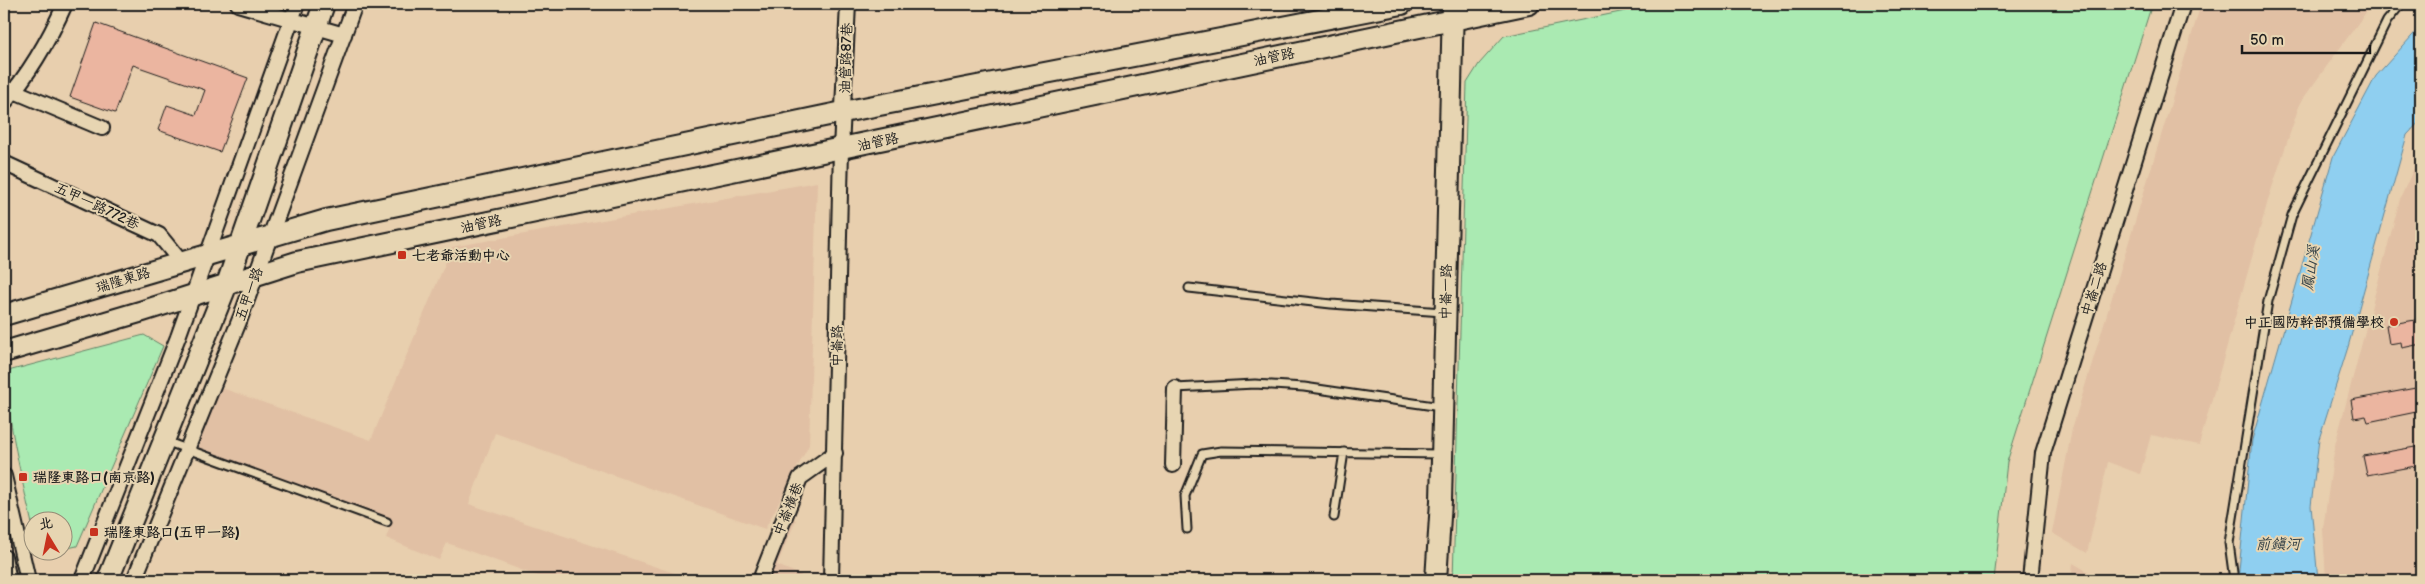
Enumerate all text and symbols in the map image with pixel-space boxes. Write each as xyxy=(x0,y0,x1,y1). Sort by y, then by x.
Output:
street label: 油管路87巷 xyxy=(836,21,856,94)
scale bar xyxy=(2242,22,2370,54)
text: 50 m xyxy=(2250,31,2284,50)
street label: 油管路 xyxy=(1252,44,1296,70)
street label: 油管路 xyxy=(856,129,900,155)
street label: 五甲一路772巷 xyxy=(52,179,143,234)
street label: 油管路 xyxy=(459,211,503,237)
water label: 鳳山溪 xyxy=(2298,243,2324,293)
place label: 七老爺活動中心 xyxy=(412,247,510,264)
marker: 七老爺活動中心 xyxy=(396,249,408,261)
street label: 中崙二路 xyxy=(2078,260,2110,318)
street label: 瑞隆東路 xyxy=(93,264,152,297)
street label: 中崙一路 xyxy=(1437,264,1455,320)
street label: 五甲一路 xyxy=(231,265,267,323)
place label: 中正國防幹部預備學校 xyxy=(2244,314,2384,331)
marker: 中正國防幹部預備學校 xyxy=(2388,316,2400,328)
street label: 中崙路 xyxy=(828,325,846,367)
place label: 瑞隆東路口(南京路) xyxy=(33,469,155,486)
marker: 瑞隆東路口(南京路) xyxy=(17,471,29,483)
street label: 中崙橫巷 xyxy=(770,479,807,538)
north arrow xyxy=(22,512,72,562)
text: 北 xyxy=(37,514,54,533)
place label: 瑞隆東路口(五甲一路) xyxy=(104,524,240,541)
marker: 瑞隆東路口(五甲一路) xyxy=(88,526,100,538)
water label: 前鎮河 xyxy=(2255,535,2303,554)

